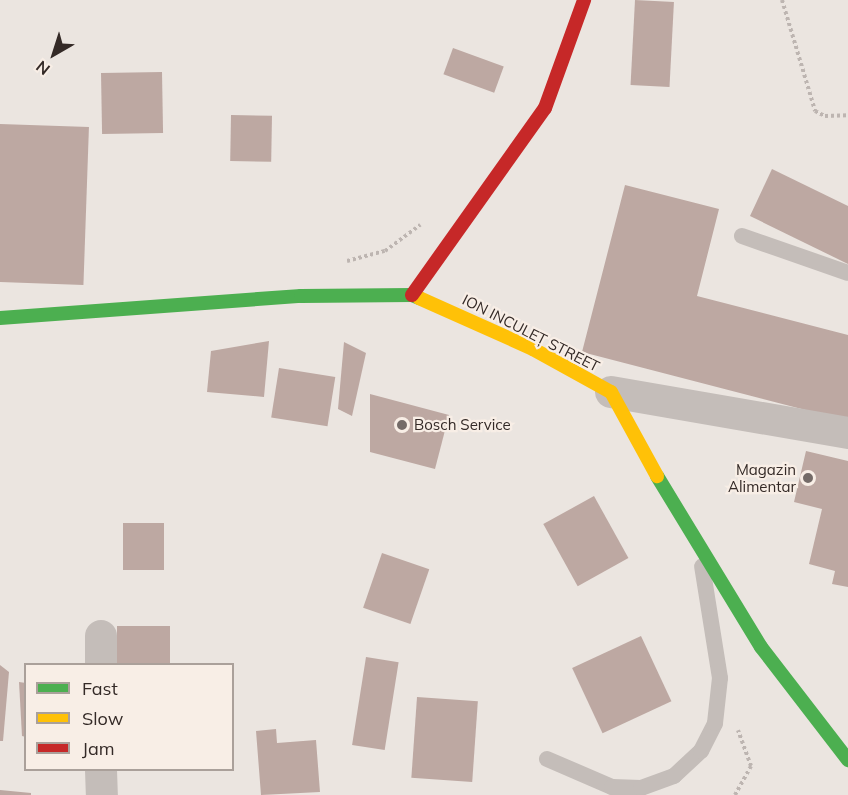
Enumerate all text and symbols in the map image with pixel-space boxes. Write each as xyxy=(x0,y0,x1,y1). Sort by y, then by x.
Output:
north arrow xyxy=(24,24,84,84)
text: N xyxy=(32,56,54,80)
street label: ION INCULEȚ STREET xyxy=(459,291,603,375)
place label: Bosch Service xyxy=(414,416,511,434)
marker: Bosch Service xyxy=(395,418,409,432)
place label: Magazin Alimentar xyxy=(728,460,796,495)
marker: Magazin Alimentar xyxy=(801,471,815,485)
legend xyxy=(24,663,234,771)
text: Fast xyxy=(82,677,118,700)
text: Slow xyxy=(82,707,123,730)
text: Jam xyxy=(82,737,115,760)

